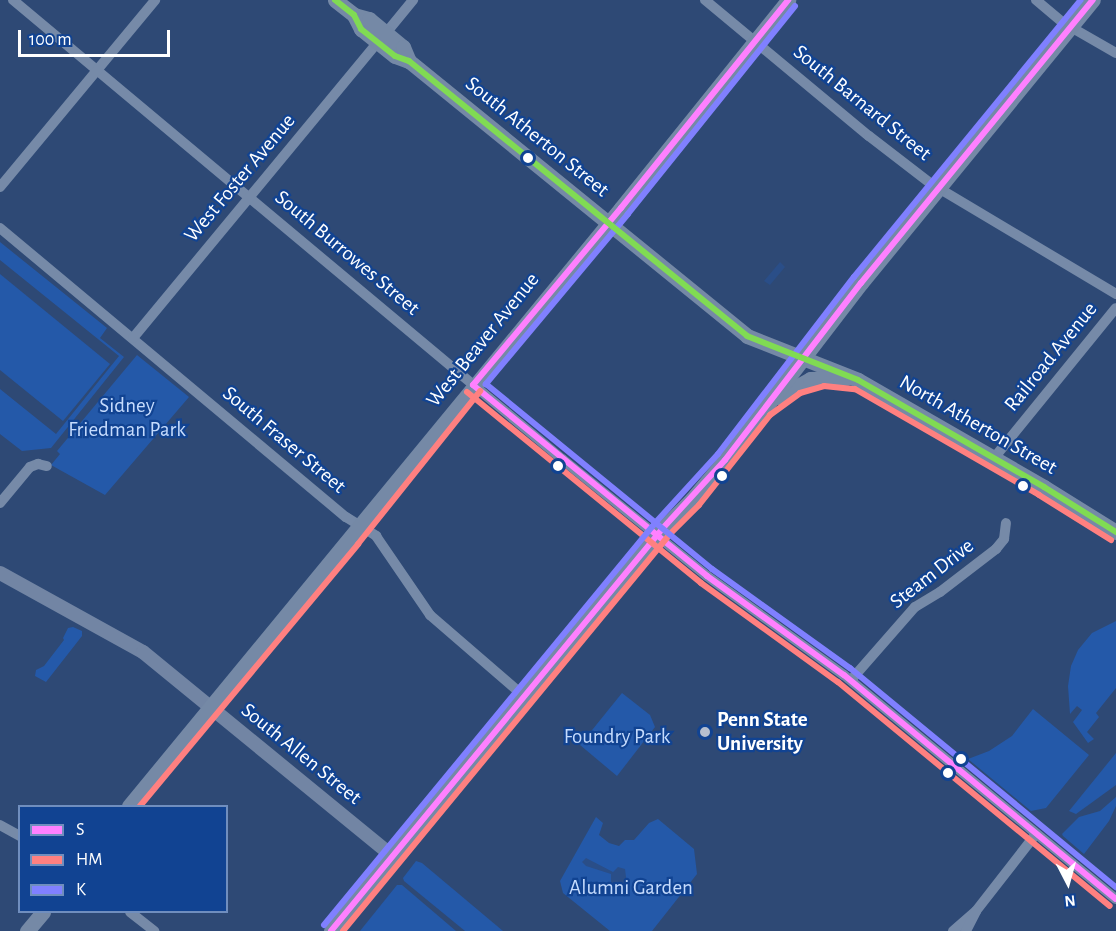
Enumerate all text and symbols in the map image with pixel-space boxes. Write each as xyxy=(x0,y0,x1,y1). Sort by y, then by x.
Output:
scale bar xyxy=(21,18,172,56)
text: 100 m xyxy=(29,31,72,49)
street label: South Barnard Street xyxy=(788,40,936,166)
street label: South Atherton Street xyxy=(460,71,614,203)
street label: West Foster Avenue xyxy=(179,109,301,247)
unlabelled marker xyxy=(522,152,534,164)
street label: South Burrowes Street xyxy=(270,185,424,321)
street label: West Beaver Avenue xyxy=(421,268,545,412)
street label: Railroad Avenue xyxy=(999,297,1103,417)
street label: North Atherton Street xyxy=(895,370,1061,480)
street label: South Fraser Street xyxy=(217,381,351,499)
park label: Sidney Friedman Park xyxy=(68,393,186,443)
unlabelled marker xyxy=(552,460,564,472)
unlabelled marker xyxy=(716,470,728,482)
unlabelled marker xyxy=(1017,480,1029,492)
street label: Steam Drive xyxy=(885,533,979,615)
street label: South Allen Street xyxy=(236,698,366,810)
place label: Penn State University xyxy=(717,707,808,757)
park label: Foundry Park xyxy=(564,724,670,750)
marker: Penn State University xyxy=(698,725,712,739)
unlabelled marker xyxy=(955,753,967,765)
unlabelled marker xyxy=(942,767,954,779)
legend xyxy=(18,805,228,913)
text: S xyxy=(76,821,85,839)
text: HM xyxy=(76,851,103,869)
north arrow xyxy=(1038,853,1098,913)
park label: Alumni Garden xyxy=(569,875,693,901)
text: K xyxy=(76,881,86,899)
text: N xyxy=(1064,892,1076,909)

